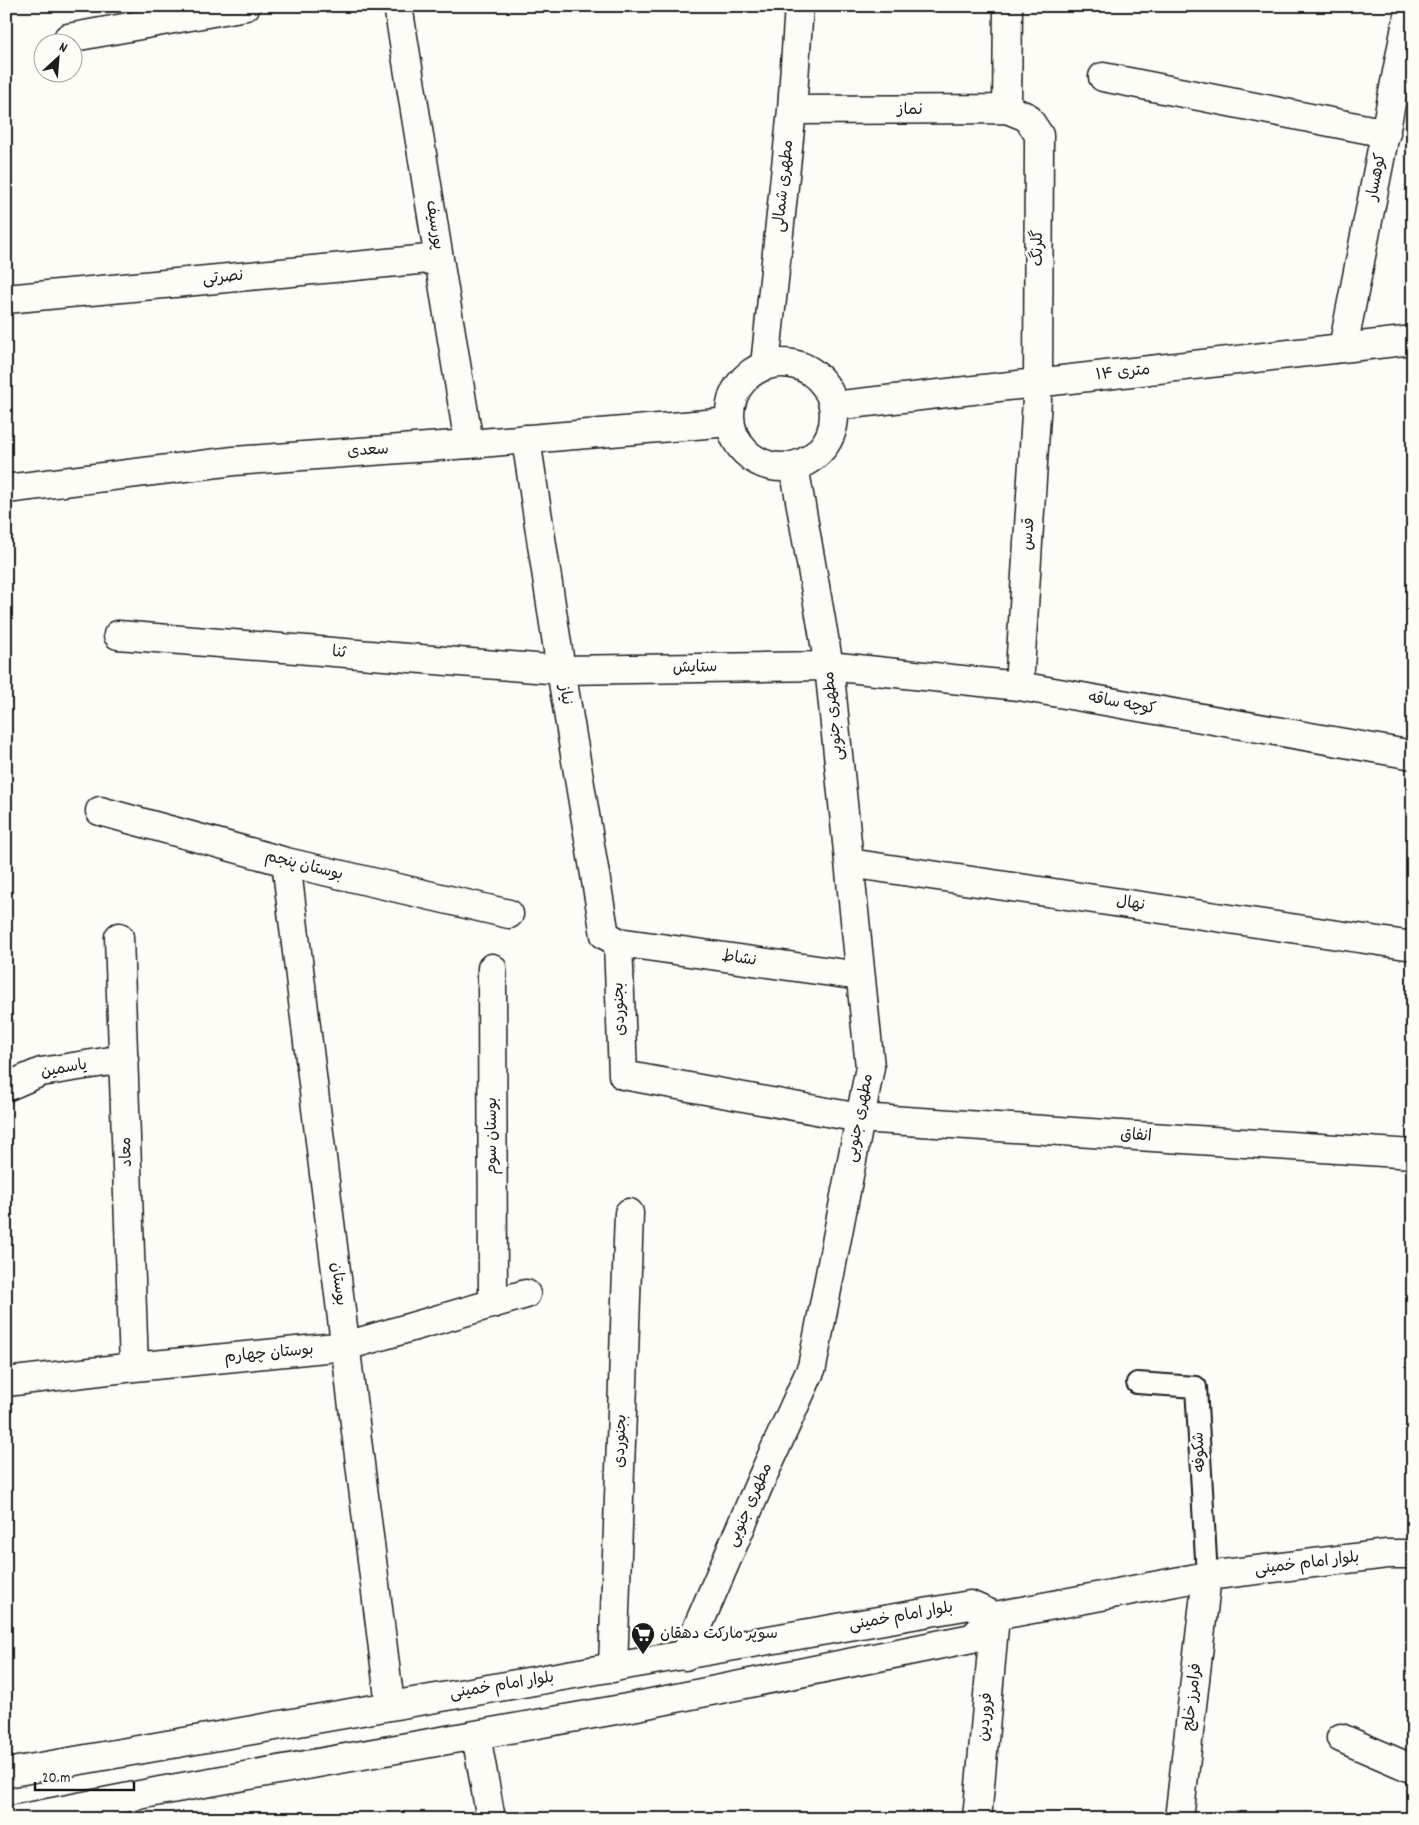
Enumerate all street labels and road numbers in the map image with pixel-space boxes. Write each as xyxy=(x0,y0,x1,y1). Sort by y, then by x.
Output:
street label: نماز xyxy=(895,99,923,122)
street label: مطهری شمالی xyxy=(768,139,800,233)
street label: کوهسار xyxy=(1361,151,1393,205)
street label: پورسیف xyxy=(419,199,449,251)
street label: گلرنگ xyxy=(1027,230,1050,266)
street label: نصرتی xyxy=(202,265,244,291)
street label: متری ۱۴ xyxy=(1095,359,1151,387)
street label: سعدی xyxy=(346,438,390,464)
street label: قدس xyxy=(1016,517,1042,551)
street label: ثنا xyxy=(331,641,348,665)
street label: ستایش xyxy=(673,656,717,680)
street label: مطهری جنوبی xyxy=(818,670,850,762)
street label: نیاز xyxy=(552,681,578,707)
street label: کوچه ساقه xyxy=(1086,687,1158,721)
street label: بوستان پنجم xyxy=(263,845,345,887)
street label: نهال xyxy=(1115,891,1147,917)
street label: نشاط xyxy=(720,945,758,973)
street label: بجنوردی xyxy=(608,982,632,1036)
street label: یاسمین xyxy=(39,1054,89,1084)
street label: مطهری جنوبی xyxy=(840,1072,880,1164)
street label: بوستان سوم xyxy=(481,1097,504,1175)
street label: انفاق xyxy=(1120,1123,1152,1149)
street label: معاد xyxy=(115,1136,139,1168)
street label: بوستان xyxy=(324,1261,352,1307)
street label: بوستان چهارم xyxy=(223,1339,315,1369)
street label: بجنوردی xyxy=(609,1414,633,1468)
street label: شکوفه xyxy=(1187,1431,1213,1473)
street label: مطهری جنوبی xyxy=(721,1459,779,1551)
street label: بلوار امام خمینی xyxy=(1253,1546,1361,1582)
street label: بلوار امام خمینی xyxy=(847,1597,955,1637)
street label: فرامرز خلج xyxy=(1177,1662,1209,1732)
street label: بلوار امام خمینی xyxy=(448,1666,556,1706)
street label: فروردین xyxy=(972,1692,1000,1742)

